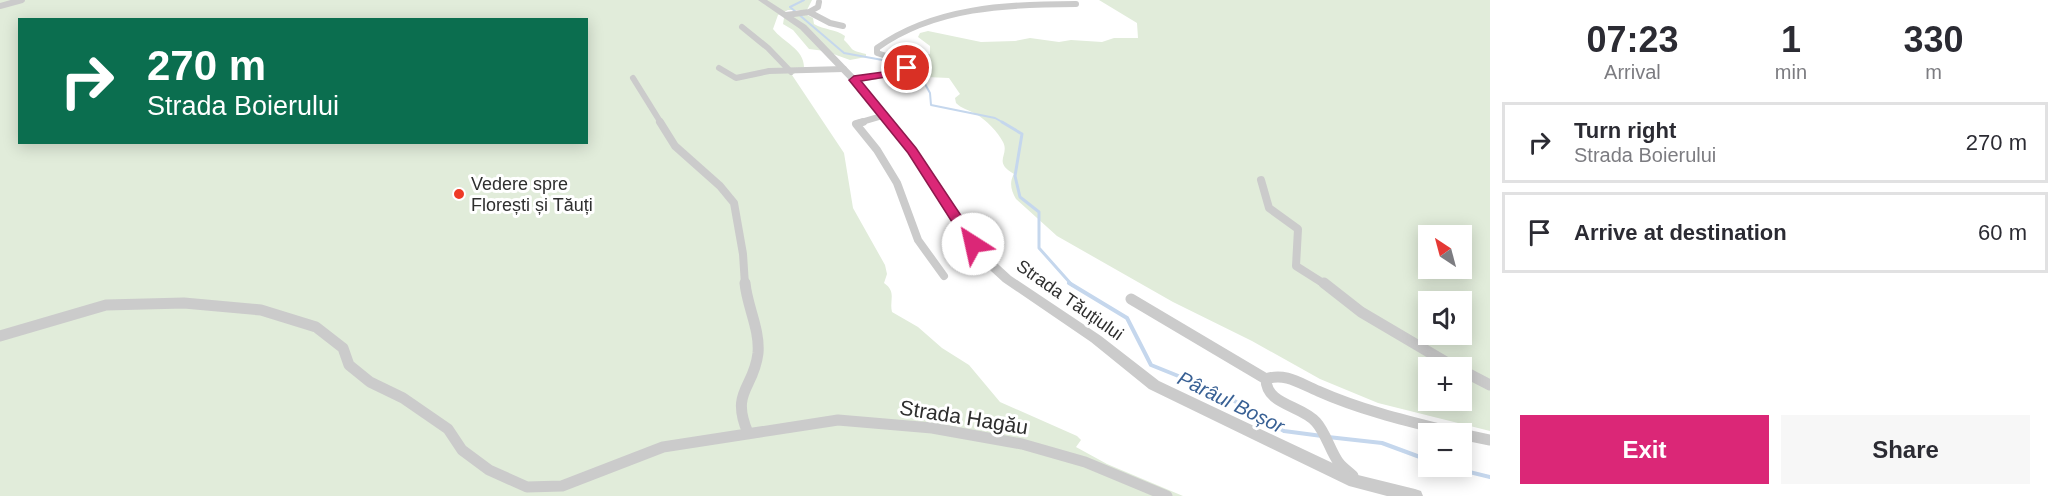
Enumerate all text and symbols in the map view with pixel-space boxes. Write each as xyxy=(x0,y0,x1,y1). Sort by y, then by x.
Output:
text: 07:23 xyxy=(1586,19,1678,60)
text: 1 xyxy=(1781,19,1801,60)
text: 330 xyxy=(1903,19,1964,60)
icon: right xyxy=(48,42,126,120)
text: 270 m xyxy=(147,42,266,89)
pin xyxy=(881,42,932,93)
icon: arrive xyxy=(890,51,923,84)
text: Arrival xyxy=(1604,61,1661,83)
text: min xyxy=(1775,61,1807,83)
text: m xyxy=(1925,61,1942,83)
text: Strada Boierului xyxy=(147,91,339,121)
text: Turn right xyxy=(1574,118,1676,143)
icon: right xyxy=(1523,126,1556,159)
text: 270 m xyxy=(1966,130,2027,155)
text: Strada Boierului xyxy=(1574,144,1716,166)
place label: Vedere spre Florești și Tăuți xyxy=(471,174,593,215)
marker: Vedere spre Florești și Tăuți xyxy=(452,187,466,201)
position arrow xyxy=(941,212,1005,276)
icon: arrive xyxy=(1523,216,1556,249)
text: Arrive at destination xyxy=(1574,220,1787,245)
text: 60 m xyxy=(1978,220,2027,245)
north arrow xyxy=(1418,225,1472,279)
map controls xyxy=(1418,225,1472,477)
street label: Strada Tăuțiului xyxy=(1013,256,1127,344)
button: sound xyxy=(1418,291,1472,345)
button: + xyxy=(1418,357,1472,411)
water label: Pârâul Boșor xyxy=(1174,367,1289,438)
street label: Strada Hagău xyxy=(898,396,1030,438)
button: Exit xyxy=(1520,415,1769,484)
button: Share xyxy=(1781,415,2030,484)
button: − xyxy=(1418,423,1472,477)

